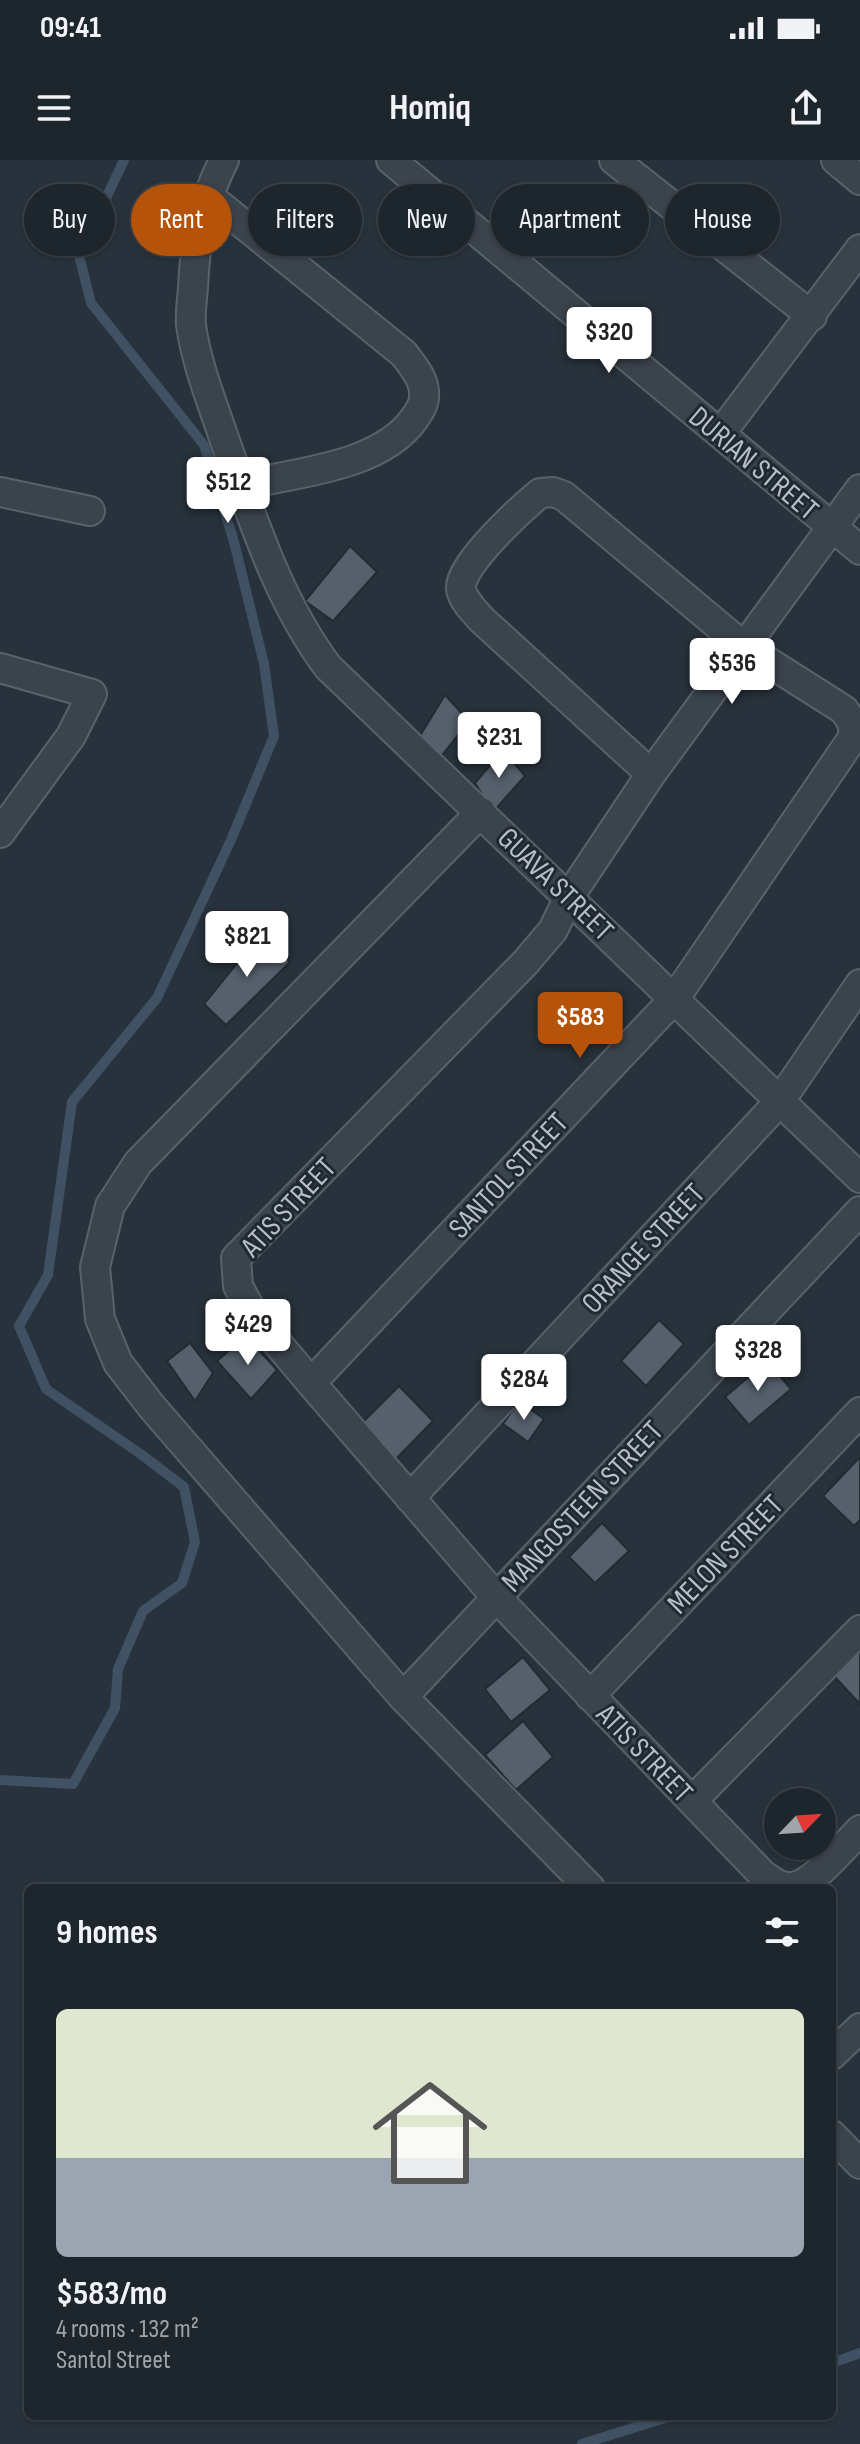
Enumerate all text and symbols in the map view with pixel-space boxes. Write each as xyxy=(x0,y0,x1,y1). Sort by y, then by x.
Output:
text: 09:41 xyxy=(40,10,101,46)
icon: menu xyxy=(32,86,76,130)
icon: share xyxy=(784,86,828,130)
text: Homiq xyxy=(389,87,471,130)
chip: Buy xyxy=(24,184,115,256)
chip: Rent xyxy=(131,184,232,256)
chip: Filters xyxy=(248,184,362,256)
chip: New xyxy=(378,184,475,256)
chip: Apartment xyxy=(491,184,649,256)
chip: House xyxy=(665,184,780,256)
pin: $320 xyxy=(562,307,656,375)
text: $320 xyxy=(585,317,633,348)
street label: DURIAN STREET xyxy=(681,399,825,528)
pin: $512 xyxy=(181,457,275,525)
text: $512 xyxy=(205,467,251,498)
pin: $536 xyxy=(685,638,779,706)
text: $536 xyxy=(708,648,756,679)
pin: $231 xyxy=(452,712,546,780)
text: $231 xyxy=(476,722,522,753)
street label: GUAVA STREET xyxy=(490,821,621,949)
pin: $821 xyxy=(200,911,294,979)
text: $821 xyxy=(223,921,271,952)
pin: $583 xyxy=(533,992,627,1060)
text: $583 xyxy=(556,1002,604,1033)
street label: SANTOL STREET xyxy=(441,1105,576,1246)
street label: ATIS STREET xyxy=(233,1150,344,1266)
street label: ORANGE STREET xyxy=(575,1176,713,1321)
pin: $429 xyxy=(201,1299,295,1367)
text: $429 xyxy=(223,1309,273,1340)
pin: $328 xyxy=(711,1325,805,1393)
text: $328 xyxy=(734,1335,782,1366)
pin: $284 xyxy=(477,1354,571,1422)
text: $284 xyxy=(499,1364,549,1395)
street label: MANGOSTEEN STREET xyxy=(494,1414,671,1600)
street label: MELON STREET xyxy=(660,1488,791,1622)
street label: ATIS STREET xyxy=(588,1696,700,1810)
north arrow xyxy=(764,1788,836,1860)
map controls xyxy=(764,1788,836,1860)
icon: filters xyxy=(760,1910,804,1954)
text: 9 homes xyxy=(56,1912,157,1953)
icon: home xyxy=(358,2061,502,2205)
text: $583/mo xyxy=(56,2273,167,2314)
text: 4 rooms · 132 m² xyxy=(56,2314,199,2345)
text: Santol Street xyxy=(56,2345,171,2376)

